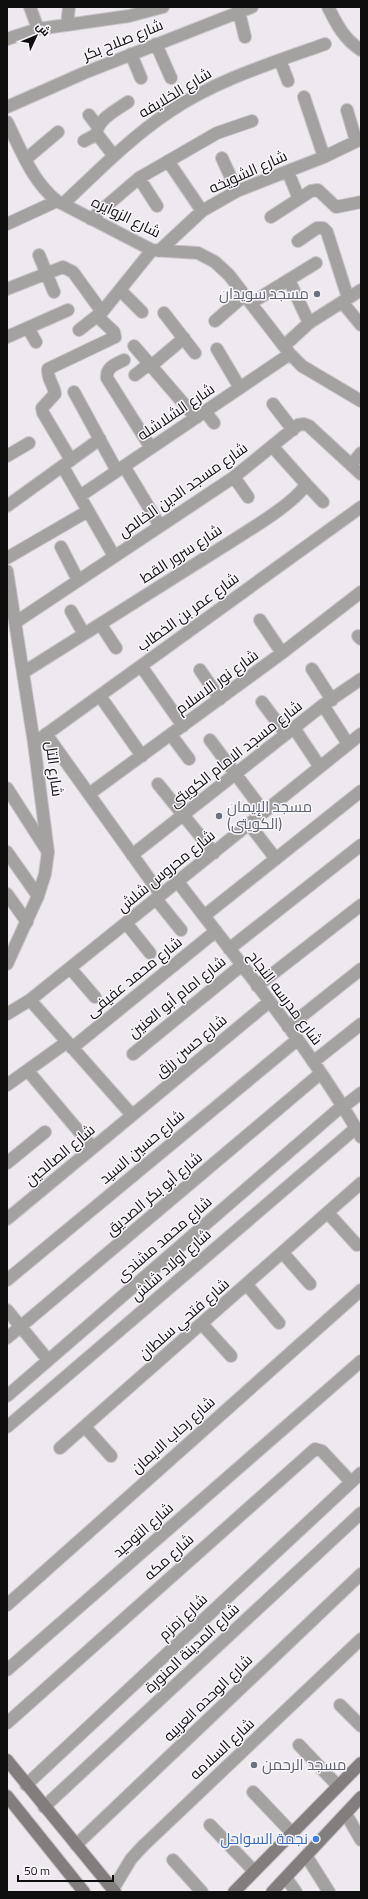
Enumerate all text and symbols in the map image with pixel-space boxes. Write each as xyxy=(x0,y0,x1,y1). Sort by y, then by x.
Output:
street label: شارع صلاح بكر xyxy=(78,13,167,67)
north arrow xyxy=(16,16,56,56)
text: ش xyxy=(33,18,54,40)
street label: شارع الخلايفه xyxy=(134,62,216,124)
street label: شارع الشويخه xyxy=(205,144,291,199)
street label: شارع الزوايره xyxy=(88,190,165,243)
place label: مسجد سويدان xyxy=(219,282,309,305)
marker: مسجد سويدان xyxy=(312,289,322,299)
street label: شارع الشلاشله xyxy=(132,377,219,446)
street label: شارع مسجد الدين الخالص xyxy=(113,436,252,543)
street label: شارع سرور القط xyxy=(135,518,226,589)
street label: شارع عمر بن الخطاب xyxy=(132,567,244,657)
street label: شارع نور الاسلام xyxy=(170,644,263,720)
street label: شارع مسجد الامام الكويتى xyxy=(164,694,307,813)
street label: شارع التل xyxy=(40,740,69,798)
place label: مسجد الإيمان (الكويتى) xyxy=(227,795,312,835)
marker: مسجد الإيمان (الكويتى) xyxy=(214,811,224,821)
street label: شارع محروس شلش xyxy=(111,824,220,918)
street label: شارع محمد عفيفى xyxy=(81,930,187,1023)
street label: شارع مدرسه النجاح xyxy=(242,946,329,1050)
street label: شارع امام أبو العنين xyxy=(123,950,231,1043)
street label: شارع حسن رزق xyxy=(150,1009,232,1083)
street label: شارع حسين السيد xyxy=(94,1104,189,1189)
street label: شارع الصالحين xyxy=(19,1118,100,1191)
street label: شارع أبو بكر الصديق xyxy=(100,1146,207,1241)
street label: شارع محمد مشندى xyxy=(111,1190,217,1287)
street label: شارع اولاد شلش xyxy=(125,1223,216,1306)
street label: شارع فتحي سلطان xyxy=(133,1273,235,1365)
street label: شارع رحاب الايمان xyxy=(125,1390,220,1479)
street label: شارع التوحيد xyxy=(107,1497,178,1563)
street label: شارع مكه xyxy=(138,1528,199,1585)
street label: شارع زمزم xyxy=(153,1588,212,1645)
street label: شارع المدينة المنورة xyxy=(139,1597,245,1698)
street label: شارع الوحده العربيه xyxy=(158,1649,258,1747)
street label: شارع السلامه xyxy=(184,1712,259,1785)
place label: مسجد الرحمن xyxy=(262,1753,347,1776)
marker: مسجد الرحمن xyxy=(249,1760,259,1770)
place label: نجمة السواحل xyxy=(220,1827,308,1850)
marker: نجمة السواحل xyxy=(311,1834,321,1844)
scale bar xyxy=(18,1857,113,1883)
text: 50 m xyxy=(24,1861,50,1880)

